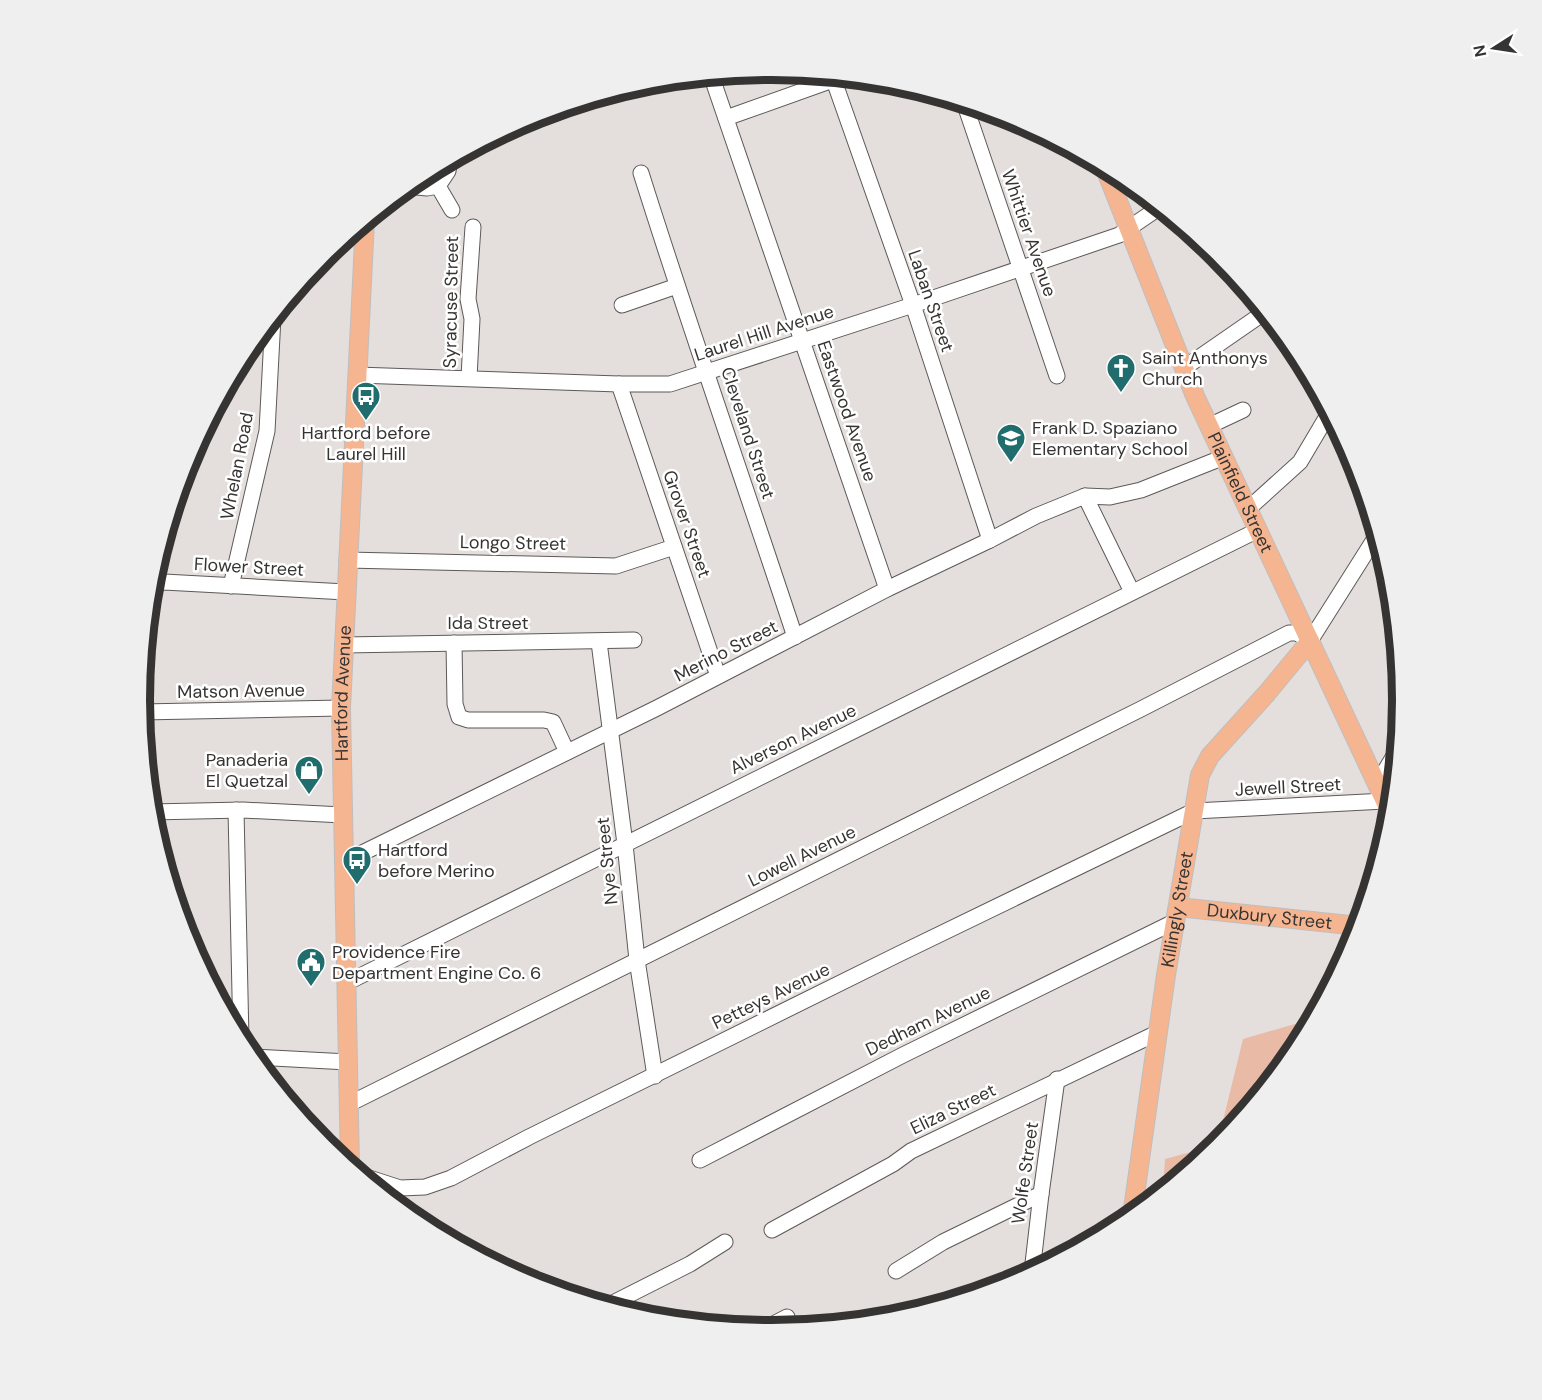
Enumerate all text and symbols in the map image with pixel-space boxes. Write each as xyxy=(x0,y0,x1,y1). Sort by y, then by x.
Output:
north arrow xyxy=(1464,18,1524,78)
text: N xyxy=(1468,43,1491,59)
street label: Whittier Avenue xyxy=(996,166,1062,300)
street label: Syracuse Street xyxy=(438,236,464,368)
street label: Laban Street xyxy=(902,247,960,355)
street label: Laurel Hill Avenue xyxy=(691,299,837,367)
street label: Eastwood Avenue xyxy=(812,337,882,485)
place label: Saint Anthonys Church xyxy=(1142,346,1268,391)
church icon: Saint Anthonys Church xyxy=(1105,352,1137,394)
street label: Cleveland Street xyxy=(715,364,781,502)
bus stop icon: Hartford before Laurel Hill xyxy=(350,380,382,422)
street label: Whelan Road xyxy=(215,410,259,522)
place label: Frank D. Spaziano Elementary School xyxy=(1032,416,1188,461)
place label: Hartford before Laurel Hill xyxy=(301,421,431,466)
school or university icon: Frank D. Spaziano Elementary School xyxy=(995,422,1027,464)
street label: Plainfield Street xyxy=(1202,428,1279,557)
street label: Grover Street xyxy=(657,467,717,581)
street label: Longo Street xyxy=(460,530,566,556)
street label: Flower Street xyxy=(193,552,305,582)
street label: Ida Street xyxy=(447,611,529,635)
street label: Merino Street xyxy=(670,615,782,687)
street label: Hartford Avenue xyxy=(329,625,357,761)
street label: Matson Avenue xyxy=(177,678,305,704)
street label: Alverson Avenue xyxy=(726,698,860,780)
place label: Panaderia El Quetzal xyxy=(206,748,288,793)
shop icon: Panaderia El Quetzal xyxy=(293,754,325,796)
street label: Jewell Street xyxy=(1234,772,1342,802)
street label: Nye Street xyxy=(590,816,624,906)
street label: Lowell Avenue xyxy=(744,820,860,892)
place label: Hartford before Merino xyxy=(378,838,495,883)
bus stop icon: Hartford before Merino xyxy=(341,844,373,886)
street label: Killingly Street xyxy=(1155,849,1199,969)
street label: Duxbury Street xyxy=(1206,898,1333,935)
place label: Providence Fire Department Engine Co. 6 xyxy=(332,940,541,985)
public building icon: Providence Fire Department Engine Co. 6 xyxy=(295,946,327,988)
street label: Petteys Avenue xyxy=(708,957,834,1035)
street label: Dedham Avenue xyxy=(862,980,994,1062)
street label: Eliza Street xyxy=(906,1078,1000,1140)
street label: Wolfe Street xyxy=(1006,1120,1044,1226)

